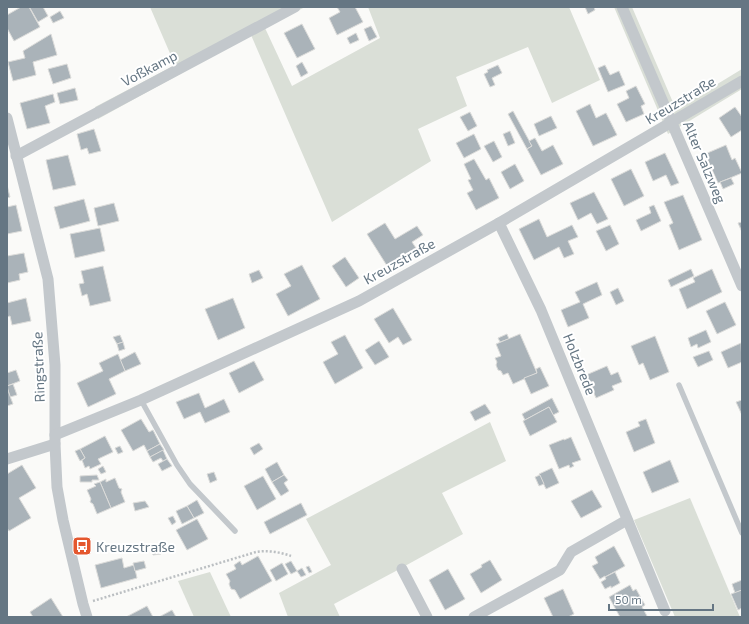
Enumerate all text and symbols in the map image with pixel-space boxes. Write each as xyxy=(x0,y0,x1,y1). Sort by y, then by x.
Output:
street label: Voßkamp xyxy=(118,46,180,90)
street label: Kreuzstraße xyxy=(642,72,718,128)
street label: Alter Salzweg xyxy=(680,118,730,206)
street label: Kreuzstraße xyxy=(360,234,438,288)
street label: Ringstraße xyxy=(28,331,48,403)
street label: Holzbrede xyxy=(560,331,600,397)
bus stop icon: Kreuzstraße xyxy=(71,535,93,557)
place label: Kreuzstraße xyxy=(96,538,175,555)
scale bar xyxy=(609,586,713,612)
text: 50 m xyxy=(615,592,642,606)

